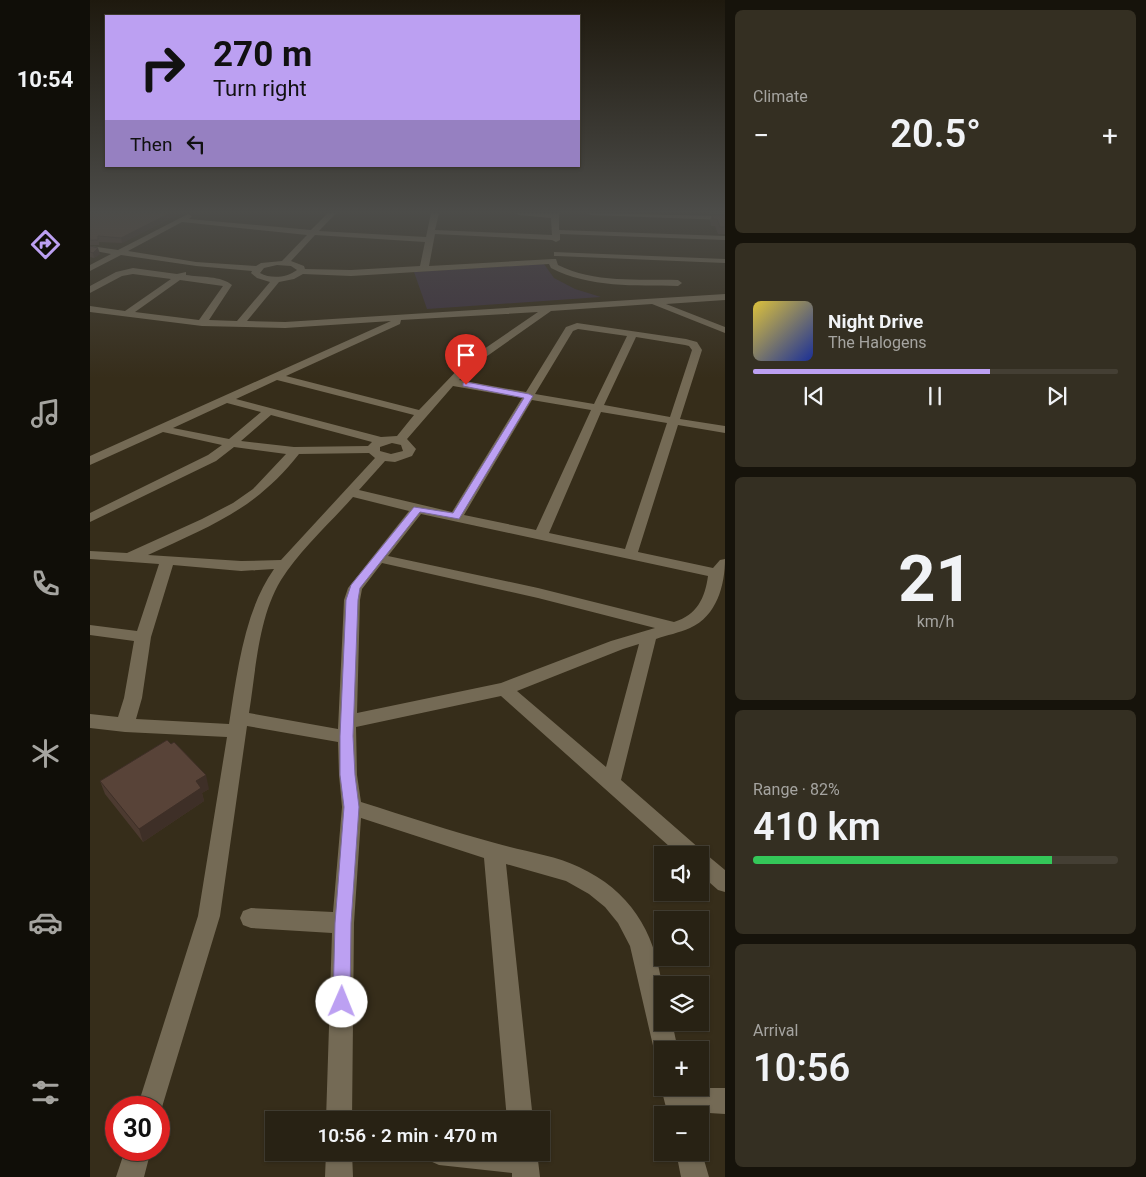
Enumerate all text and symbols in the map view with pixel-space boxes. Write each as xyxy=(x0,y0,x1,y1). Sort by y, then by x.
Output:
text: 270 m xyxy=(213,34,312,75)
icon: right xyxy=(130,35,195,100)
text: 10:54 xyxy=(17,67,73,92)
text: Turn right xyxy=(213,76,307,101)
text: Climate xyxy=(753,87,808,106)
text: 20.5° xyxy=(890,112,981,156)
text: − xyxy=(753,119,769,152)
text: + xyxy=(1102,119,1118,152)
icon: left xyxy=(182,130,210,158)
text: Then xyxy=(130,133,172,156)
icon: directions xyxy=(28,227,63,262)
text: Night Drive xyxy=(828,310,923,333)
text: The Halogens xyxy=(828,333,927,352)
pin xyxy=(445,334,487,385)
icon: arrive xyxy=(452,341,480,369)
icon: previous xyxy=(800,382,828,410)
icon: pause xyxy=(921,382,949,410)
icon: next xyxy=(1043,382,1071,410)
icon: music xyxy=(28,396,63,431)
text: 21 xyxy=(898,541,973,617)
icon: phone xyxy=(28,566,63,601)
text: km/h xyxy=(917,612,954,631)
icon: climate xyxy=(28,736,63,771)
text: Range · 82% xyxy=(753,780,840,799)
text: 410 km xyxy=(753,805,881,849)
map controls xyxy=(654,846,709,1161)
button: sound xyxy=(654,846,709,901)
icon: car xyxy=(28,905,63,940)
button: search xyxy=(654,911,709,966)
position arrow xyxy=(315,975,367,1027)
button: layers xyxy=(654,976,709,1031)
text: Arrival xyxy=(753,1021,798,1040)
button: + xyxy=(654,1041,709,1096)
text: 10:56 xyxy=(753,1046,850,1090)
icon: filters xyxy=(28,1075,63,1110)
speed limit sign: 30 xyxy=(105,1096,170,1161)
button: − xyxy=(654,1106,709,1161)
text: 10:56 · 2 min · 470 m xyxy=(317,1124,498,1147)

